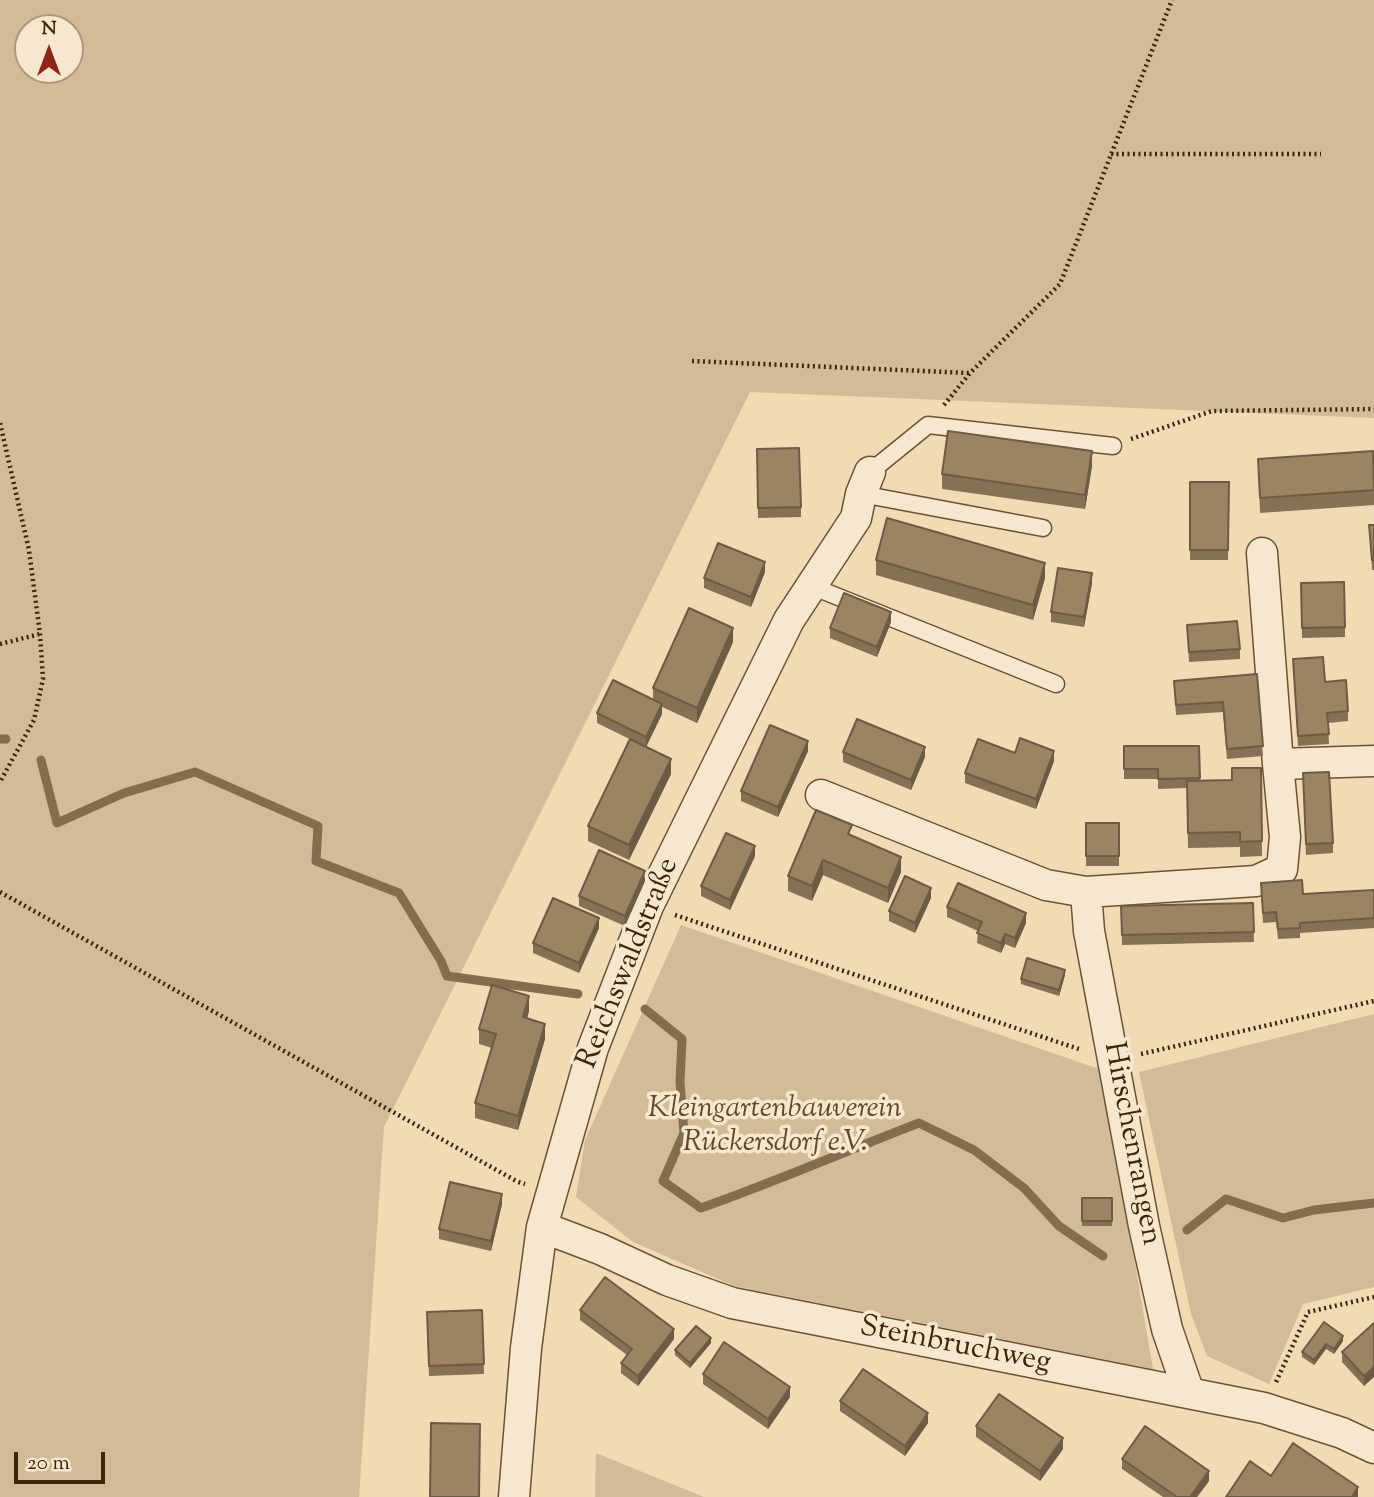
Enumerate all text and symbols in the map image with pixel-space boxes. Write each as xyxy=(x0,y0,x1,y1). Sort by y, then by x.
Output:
north arrow xyxy=(14,14,84,84)
text: N xyxy=(41,16,57,43)
street label: Reichswaldstraße xyxy=(571,853,689,1075)
street label: Hirschenrangen xyxy=(1093,1039,1167,1249)
park label: Kleingartenbauverein Rückersdorf e.V. xyxy=(648,1093,902,1164)
street label: Steinbruchweg xyxy=(856,1311,1054,1383)
scale bar xyxy=(18,1438,108,1482)
text: 20 m xyxy=(27,1449,70,1479)

